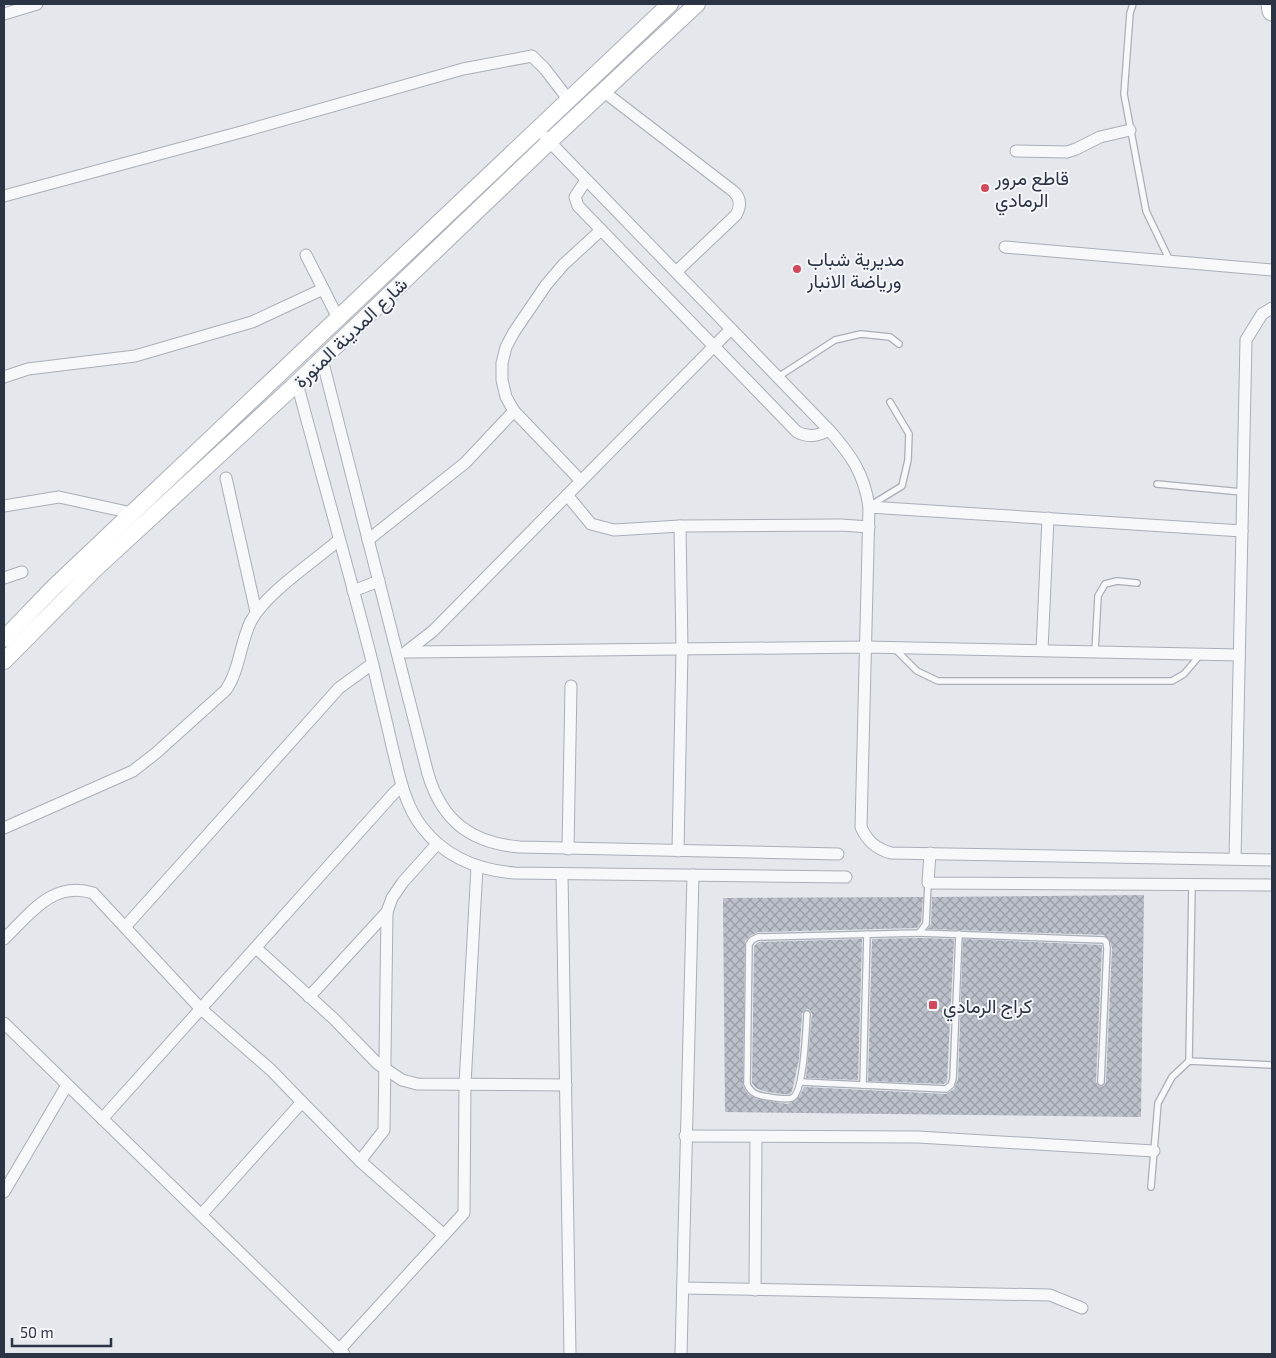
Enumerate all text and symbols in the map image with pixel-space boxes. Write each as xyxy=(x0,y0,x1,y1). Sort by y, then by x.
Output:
place label: قاطع مرور الرمادي xyxy=(994,166,1069,216)
marker: قاطع مرور الرمادي xyxy=(979,182,991,194)
place label: مديرية شباب ورياضة الانبار xyxy=(806,247,904,293)
marker: مديرية شباب ورياضة الانبار xyxy=(791,263,803,275)
street label: شارع المدينة المنورة xyxy=(288,272,413,394)
place label: كراج الرمادي xyxy=(943,994,1032,1022)
marker: كراج الرمادي xyxy=(927,999,939,1011)
scale bar xyxy=(12,1316,111,1348)
text: 50 m xyxy=(20,1323,54,1341)

